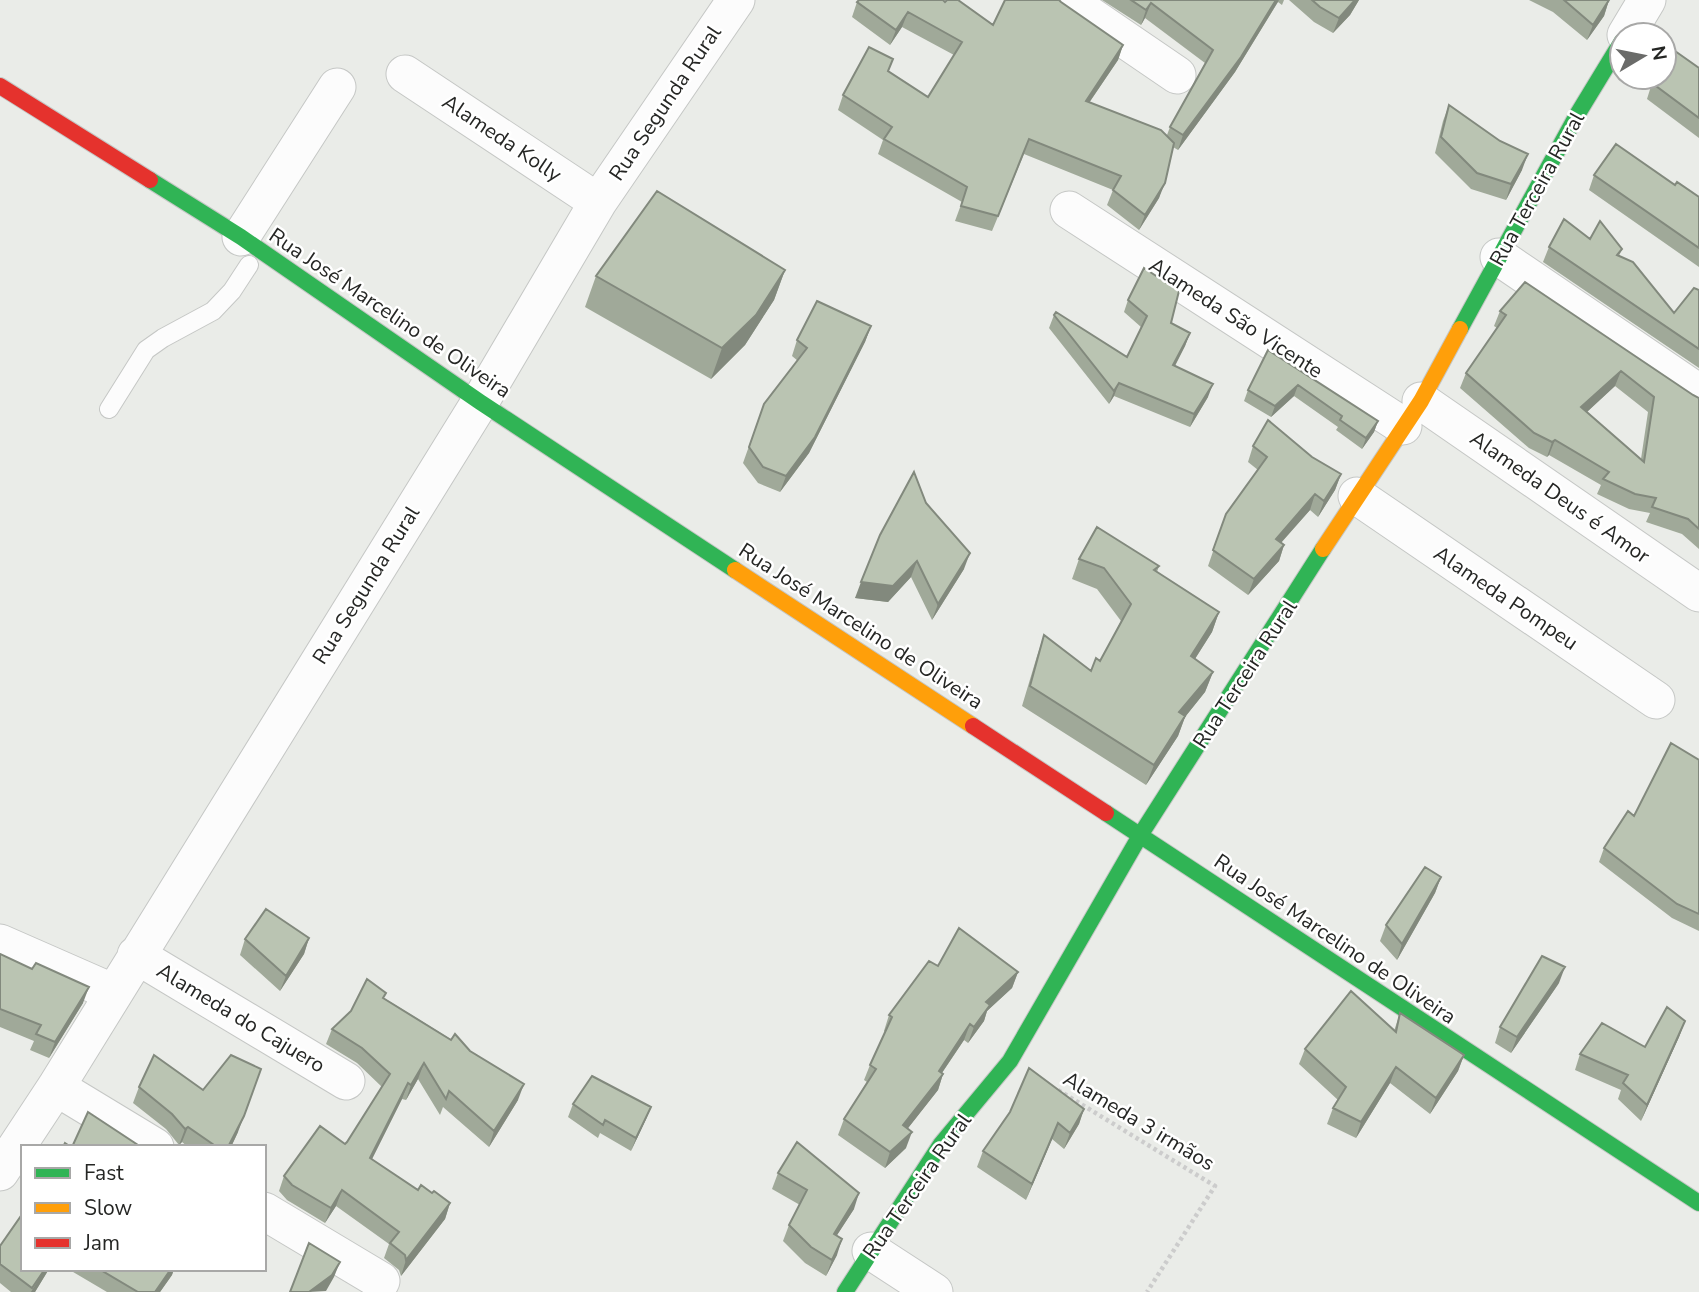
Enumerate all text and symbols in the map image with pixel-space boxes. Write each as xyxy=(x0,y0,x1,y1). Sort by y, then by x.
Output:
street label: Rua Segunda Rural xyxy=(603,19,728,186)
north arrow xyxy=(1608,21,1678,91)
text: N xyxy=(1645,44,1673,62)
street label: Alameda Kolly xyxy=(437,88,567,188)
street label: Rua Terceira Rural xyxy=(1483,106,1591,271)
street label: Rua José Marcelino de Oliveira xyxy=(264,221,516,405)
street label: Alameda São Vicente xyxy=(1144,251,1328,385)
street label: Alameda Deus é Amor xyxy=(1464,424,1656,570)
street label: Rua Segunda Rural xyxy=(306,500,426,670)
street label: Rua José Marcelino de Oliveira xyxy=(733,536,989,716)
street label: Alameda Pompeu xyxy=(1428,539,1584,657)
street label: Rua Terceira Rural xyxy=(1186,594,1304,754)
street label: Rua José Marcelino de Oliveira xyxy=(1209,847,1461,1031)
street label: Alameda do Cajuero xyxy=(152,957,330,1079)
street label: Alameda 3 irmãos xyxy=(1058,1065,1220,1177)
street label: Rua Terceira Rural xyxy=(856,1107,978,1264)
legend xyxy=(21,1145,266,1271)
text: Fast xyxy=(84,1159,124,1187)
text: Slow xyxy=(84,1194,133,1222)
text: Jam xyxy=(83,1229,120,1257)

